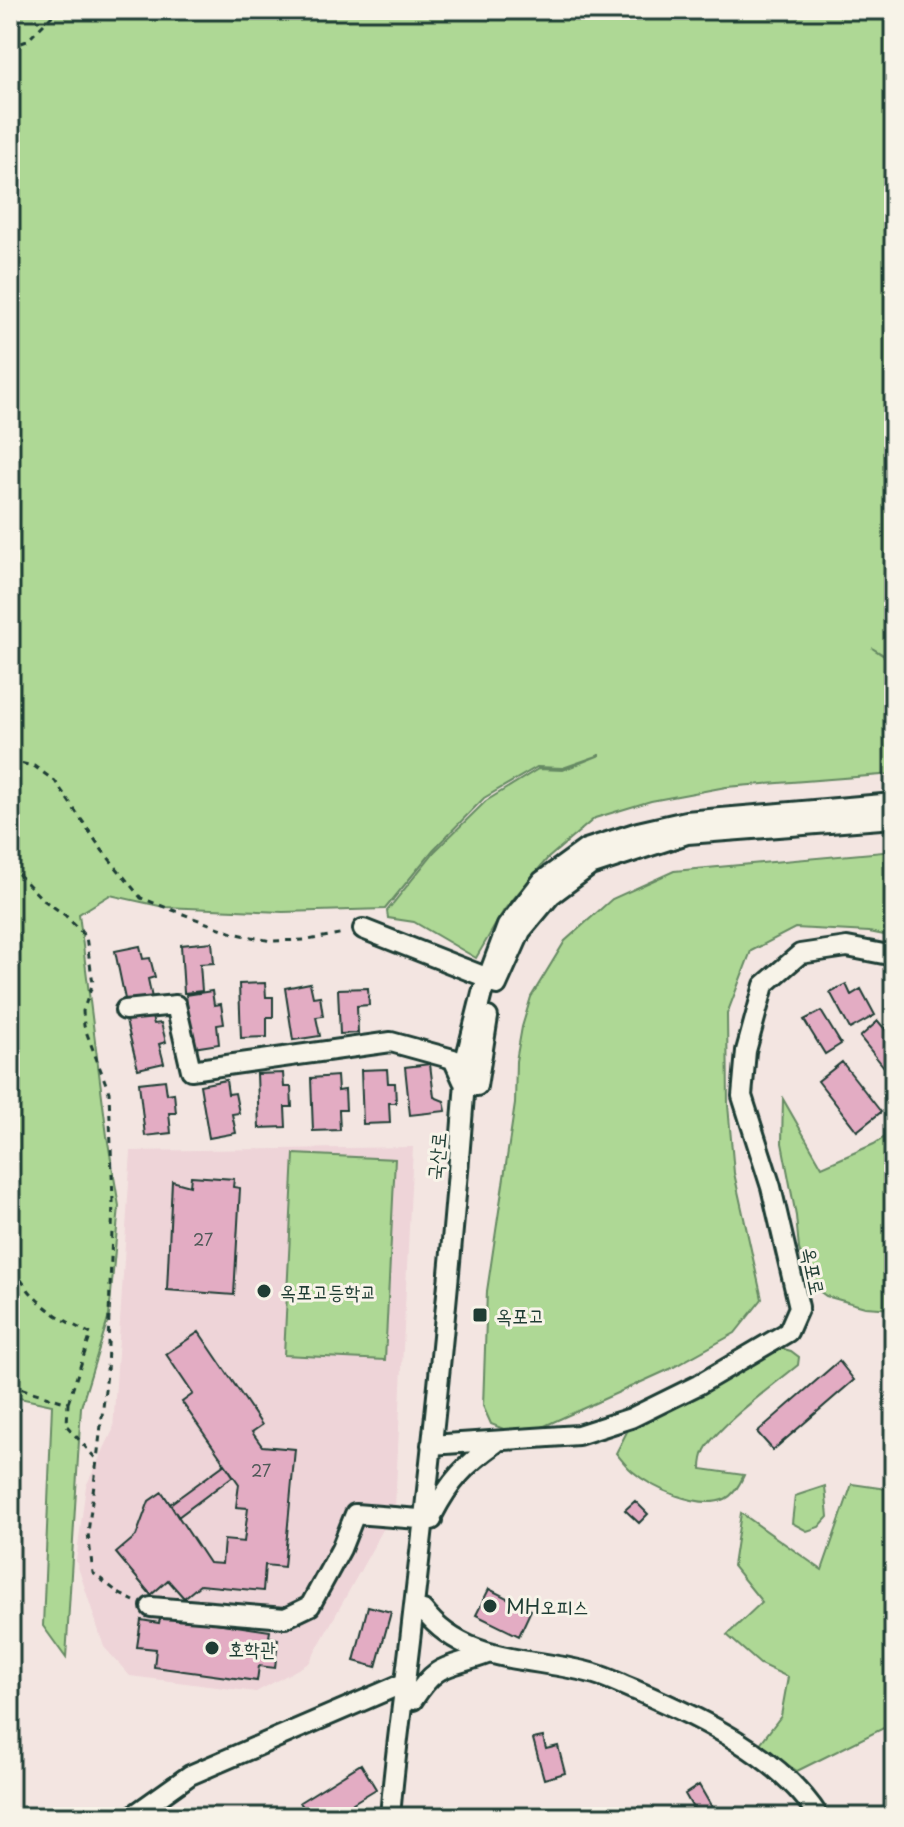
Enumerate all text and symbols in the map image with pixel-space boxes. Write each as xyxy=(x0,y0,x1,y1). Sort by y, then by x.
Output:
street label: 국산로 xyxy=(419,1131,453,1181)
house number: 27 xyxy=(193,1227,213,1251)
street label: 옥포로 xyxy=(794,1244,834,1298)
place label: 옥포고등학교 xyxy=(280,1276,377,1306)
marker: 옥포고등학교 xyxy=(255,1282,273,1300)
place label: 옥포고 xyxy=(496,1300,544,1330)
marker: 옥포고 xyxy=(471,1306,489,1324)
house number: 27 xyxy=(251,1458,271,1482)
place label: MH오피스 xyxy=(506,1591,589,1621)
marker: MH오피스 xyxy=(481,1597,499,1615)
place label: 호학관 xyxy=(228,1633,276,1663)
marker: 호학관 xyxy=(203,1639,221,1657)

